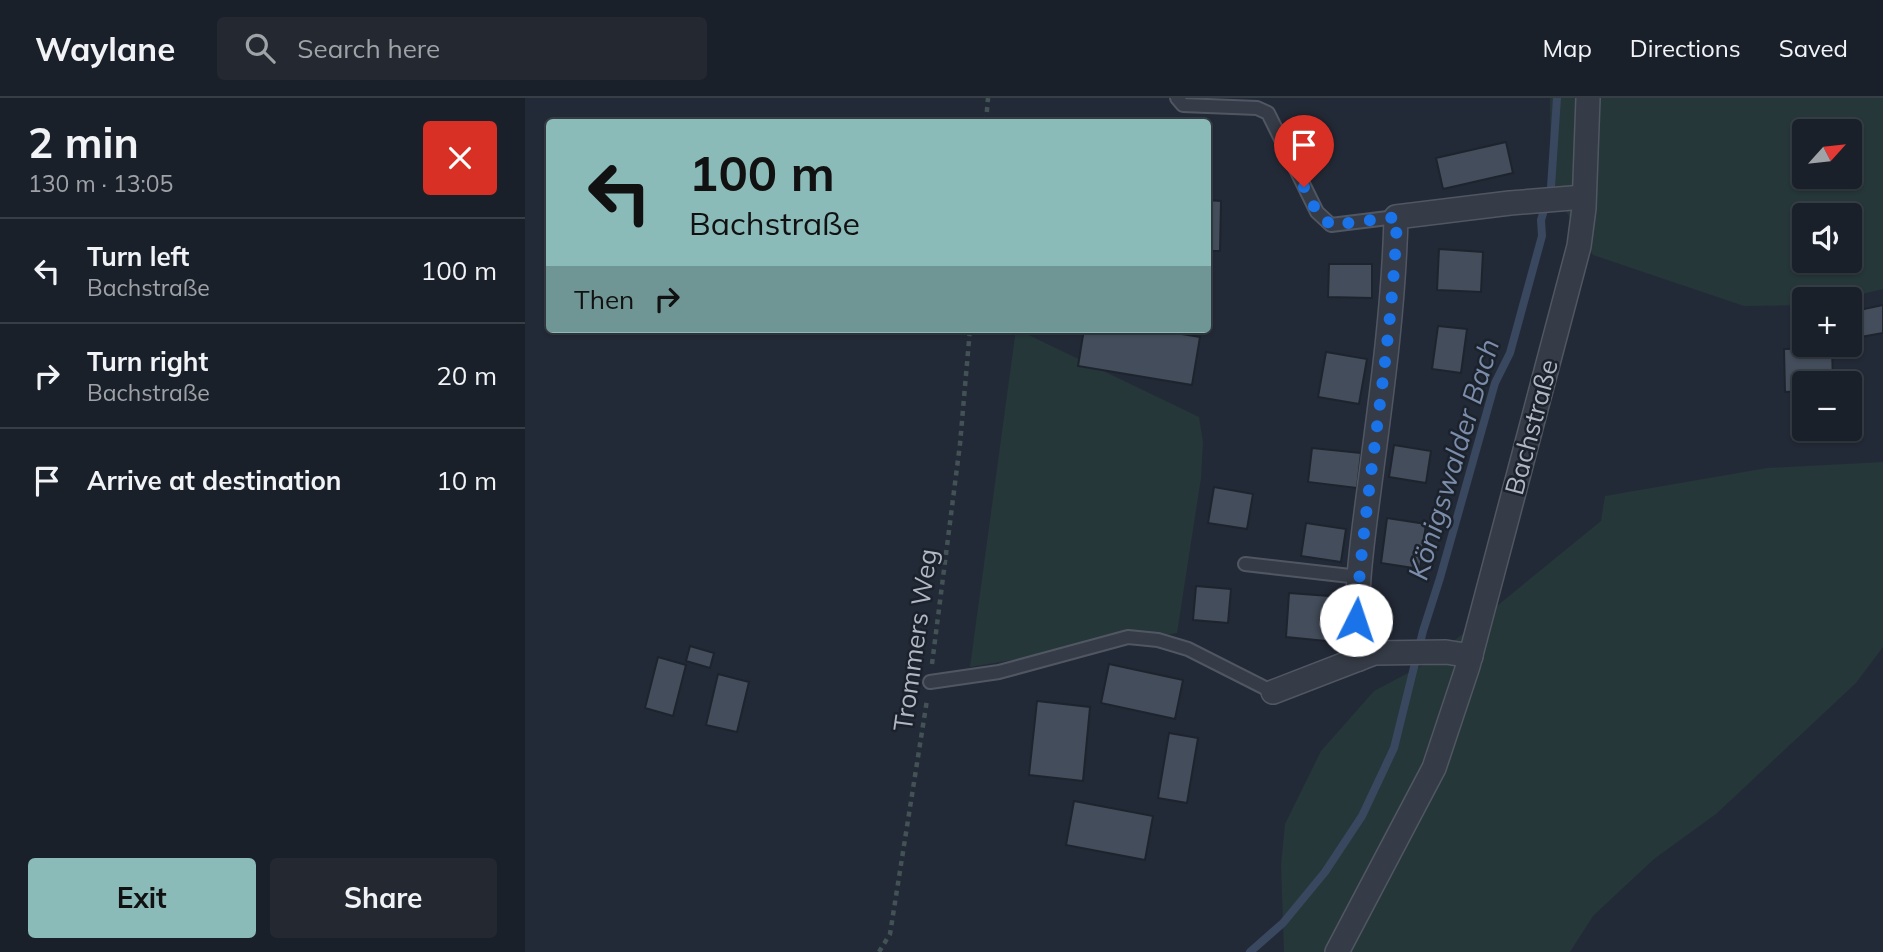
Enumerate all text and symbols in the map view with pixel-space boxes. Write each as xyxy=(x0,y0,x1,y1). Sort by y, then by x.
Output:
search box xyxy=(217,17,707,80)
text: Waylane xyxy=(35,28,175,69)
icon: search xyxy=(241,29,279,67)
text: Search here xyxy=(297,32,440,65)
text: Map xyxy=(1542,33,1592,63)
text: Directions xyxy=(1630,33,1741,63)
text: Saved xyxy=(1779,33,1848,63)
pin xyxy=(1274,115,1334,187)
text: 2 min xyxy=(28,116,139,169)
north arrow xyxy=(1792,119,1862,189)
map controls xyxy=(1792,119,1862,441)
button: close xyxy=(423,121,497,195)
icon: arrive xyxy=(1285,126,1323,164)
text: 100 m xyxy=(689,142,835,203)
icon: left xyxy=(574,147,665,238)
text: 130 m · 13:05 xyxy=(28,169,173,198)
text: Bachstraße xyxy=(689,203,860,243)
button: sound xyxy=(1792,203,1862,273)
text: Turn left xyxy=(87,240,189,273)
icon: left xyxy=(28,252,66,290)
text: 100 m xyxy=(421,254,497,287)
text: Bachstraße xyxy=(87,273,210,302)
icon: right xyxy=(648,280,686,318)
text: Then xyxy=(574,283,634,316)
button: + xyxy=(1792,287,1862,357)
water label: Königswalder Bach xyxy=(1400,334,1506,584)
text: Turn right xyxy=(87,345,208,378)
street label: Bachstraße xyxy=(1497,356,1565,498)
icon: right xyxy=(28,357,66,395)
text: 20 m xyxy=(436,359,497,392)
button: − xyxy=(1792,371,1862,441)
text: Bachstraße xyxy=(87,378,210,407)
icon: arrive xyxy=(28,462,66,500)
text: Arrive at destination xyxy=(87,464,342,497)
text: 10 m xyxy=(436,464,497,497)
street label: Trommers Weg xyxy=(886,547,944,733)
position arrow xyxy=(1319,583,1393,657)
button: Exit xyxy=(28,858,256,938)
button: Share xyxy=(270,858,497,938)

